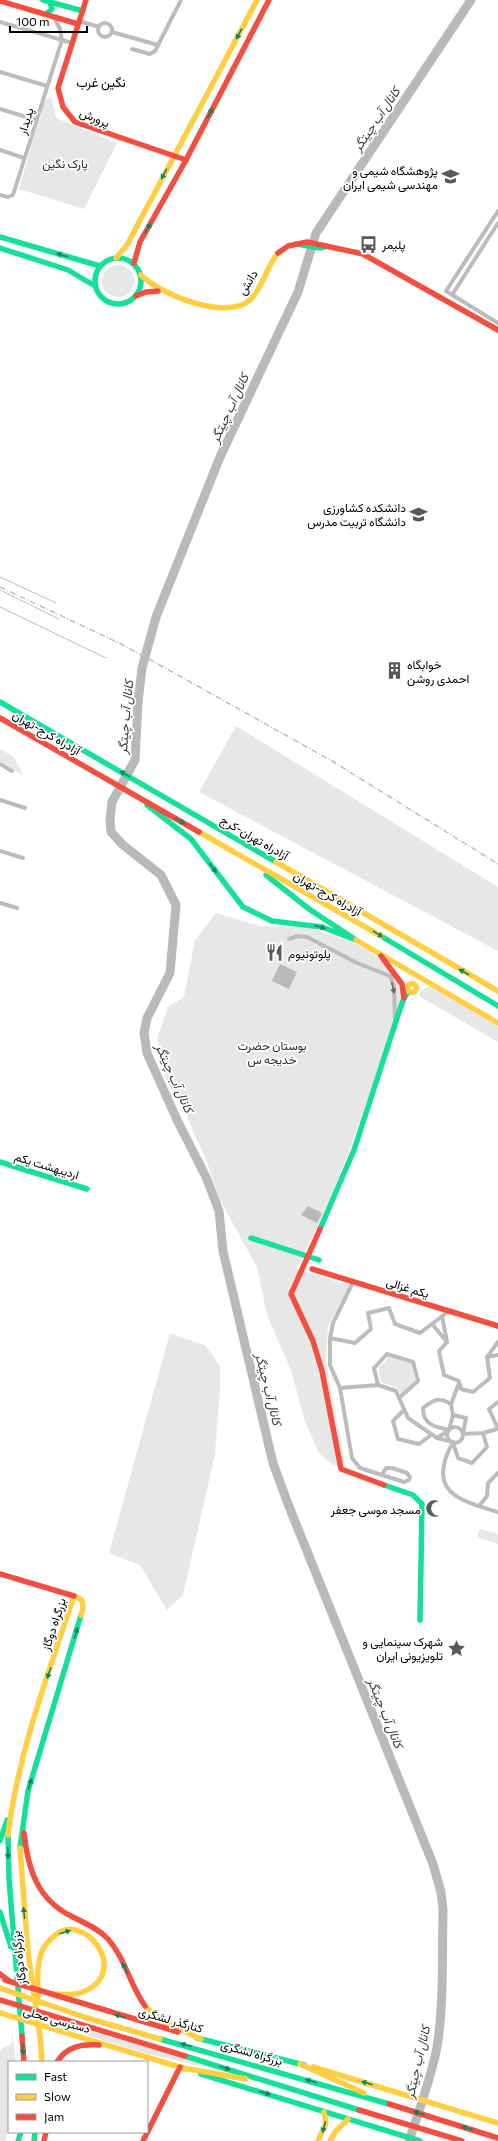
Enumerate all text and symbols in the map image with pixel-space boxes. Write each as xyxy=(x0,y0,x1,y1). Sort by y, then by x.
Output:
scale bar xyxy=(10,8,87,34)
text: 100 m xyxy=(16,14,50,28)
one-way arrow xyxy=(236,28,242,40)
district label: نگین غرب xyxy=(76,74,126,91)
water label: کانال آب چیتگر xyxy=(348,82,406,156)
street label: پرورش xyxy=(77,105,112,131)
street label: پدیدار xyxy=(14,106,38,138)
one-way arrow xyxy=(207,108,214,119)
park label: پارک نگین xyxy=(42,156,88,172)
place label: پژوهشگاه شیمی و مهندسی شیمی ایران xyxy=(343,163,438,193)
school or university icon: پژوهشگاه شیمی و مهندسی شیمی ایران xyxy=(441,167,461,187)
one-way arrow xyxy=(161,168,167,179)
one-way arrow xyxy=(145,222,152,233)
bus stop icon: پلیمر xyxy=(359,234,379,254)
place label: پلیمر xyxy=(381,237,406,253)
one-way arrow xyxy=(56,252,68,258)
street label: دانش xyxy=(234,267,262,298)
water label: کانال آب چیتگر xyxy=(206,369,255,447)
place label: دانشکده کشاورزی دانشگاه تربیت مدرس xyxy=(307,500,406,530)
school or university icon: دانشکده کشاورزی دانشگاه تربیت مدرس xyxy=(409,504,429,524)
place label: خوابگاه احمدی روشن xyxy=(407,657,469,687)
building icon: خوابگاه احمدی روشن xyxy=(384,661,404,681)
water label: کانال آب چیتگر xyxy=(114,677,138,756)
street label: آزادراه کرج-تهران xyxy=(9,707,84,760)
one-way arrow xyxy=(119,770,131,777)
street label: آزادراه تهران-کرج xyxy=(217,812,292,865)
one-way arrow xyxy=(174,818,185,825)
one-way arrow xyxy=(209,863,217,873)
street label: آزادراه کرج-تهران xyxy=(290,868,365,921)
one-way arrow xyxy=(315,924,327,930)
one-way arrow xyxy=(372,931,384,938)
restaurant icon: پلوتونیوم xyxy=(265,943,285,963)
place label: پلوتونیوم xyxy=(288,946,331,962)
one-way arrow xyxy=(458,968,470,975)
one-way arrow xyxy=(391,981,397,994)
park label: بوستان حضرت خدیجه س xyxy=(237,1038,307,1068)
water label: کانال آب چیتگر xyxy=(150,1040,198,1118)
street label: اردیبهشت یکم xyxy=(13,1149,81,1183)
street label: یکم غزالی xyxy=(384,1274,431,1302)
water label: کانال آب چیتگر xyxy=(250,1350,286,1429)
mosque icon: مسجد موسی جعفر xyxy=(424,1499,444,1519)
place label: مسجد موسی جعفر xyxy=(330,1502,421,1518)
street label: بزرگراه دوگاز xyxy=(38,1596,70,1654)
one-way arrow xyxy=(73,1627,79,1639)
place label: شهرک سینمایی و تلویزیونی ایران xyxy=(363,1634,443,1664)
place icon: شهرک سینمایی و تلویزیونی ایران xyxy=(446,1638,466,1658)
one-way arrow xyxy=(46,1667,52,1679)
water label: کانال آب چیتگر xyxy=(362,1675,408,1753)
one-way arrow xyxy=(27,1778,33,1790)
one-way arrow xyxy=(5,1847,11,1860)
one-way arrow xyxy=(21,1907,27,1919)
one-way arrow xyxy=(59,1929,71,1935)
street label: بزرگراه دوگاز xyxy=(8,1930,30,1987)
one-way arrow xyxy=(122,1962,128,1973)
street label: دسترسی محلی xyxy=(21,2003,92,2037)
street label: کنارگذر لشگری xyxy=(137,2003,205,2037)
one-way arrow xyxy=(114,2013,126,2019)
water label: کانال آب چیتگر xyxy=(401,2022,436,2101)
street label: بزرگراه لشگری xyxy=(219,2037,285,2069)
one-way arrow xyxy=(180,2042,192,2048)
one-way arrow xyxy=(19,2043,26,2055)
legend xyxy=(8,2061,148,2133)
one-way arrow xyxy=(219,2065,231,2071)
text: Fast xyxy=(44,2069,67,2083)
one-way arrow xyxy=(305,2078,317,2084)
one-way arrow xyxy=(361,2080,373,2086)
text: Slow xyxy=(44,2089,71,2103)
one-way arrow xyxy=(259,2091,271,2097)
text: Jam xyxy=(44,2109,64,2124)
one-way arrow xyxy=(413,2110,425,2116)
one-way arrow xyxy=(321,2121,327,2133)
one-way arrow xyxy=(461,2125,473,2131)

